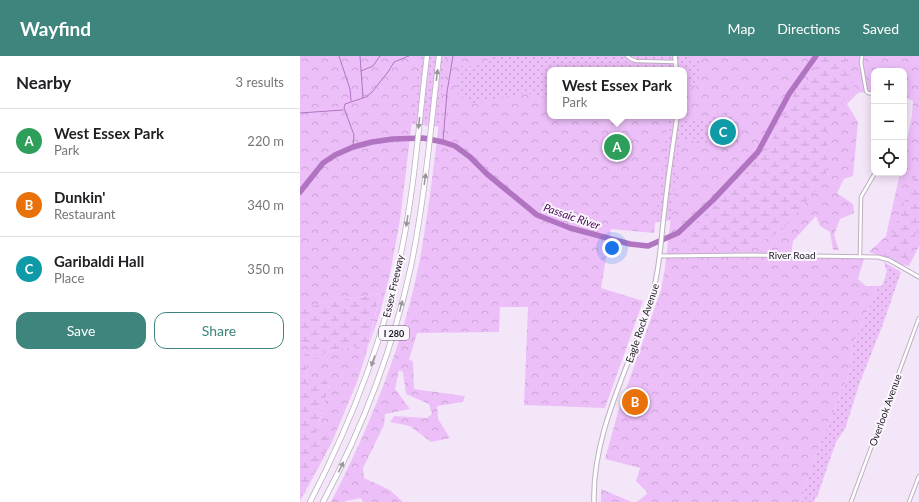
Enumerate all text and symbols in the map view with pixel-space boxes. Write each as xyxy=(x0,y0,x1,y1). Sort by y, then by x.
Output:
text: Wayfind xyxy=(20,17,91,40)
text: Map xyxy=(728,20,755,37)
text: Directions xyxy=(777,20,840,37)
text: Saved xyxy=(862,20,899,37)
popup xyxy=(547,67,687,119)
map controls xyxy=(871,68,907,176)
button: + xyxy=(871,68,907,104)
one-way arrow xyxy=(434,69,440,81)
text: Nearby xyxy=(16,72,71,93)
text: 3 results xyxy=(236,74,284,90)
text: West Essex Park xyxy=(562,76,672,94)
text: Park xyxy=(562,94,587,110)
button: − xyxy=(871,104,907,140)
one-way arrow xyxy=(416,117,422,129)
pin: C xyxy=(710,117,736,147)
text: West Essex Park xyxy=(54,124,164,142)
pin: A xyxy=(604,132,630,162)
text: A xyxy=(24,133,34,149)
text: 220 m xyxy=(247,133,284,149)
button: locate xyxy=(871,140,907,176)
text: Park xyxy=(54,142,79,158)
one-way arrow xyxy=(422,173,428,185)
text: Dunkin' xyxy=(54,188,105,206)
text: B xyxy=(25,197,33,213)
text: 340 m xyxy=(247,197,284,213)
water label: Passaic River xyxy=(542,200,602,232)
text: Restaurant xyxy=(54,206,116,222)
one-way arrow xyxy=(404,215,410,227)
your location xyxy=(602,238,622,258)
street label: River Road xyxy=(768,249,816,261)
text: Garibaldi Hall xyxy=(54,252,144,270)
street label: Essex Freeway xyxy=(380,253,406,319)
text: C xyxy=(25,261,33,277)
text: 350 m xyxy=(247,261,284,277)
text: Place xyxy=(54,270,84,286)
street label: Eagle Rock Avenue xyxy=(623,282,661,364)
one-way arrow xyxy=(398,300,404,312)
button: Save xyxy=(16,312,146,349)
button: Share xyxy=(154,312,284,349)
road number: I 280 xyxy=(379,326,409,340)
one-way arrow xyxy=(369,355,375,367)
street label: Overlook Avenue xyxy=(866,372,904,448)
pin: B xyxy=(622,387,648,417)
one-way arrow xyxy=(338,462,344,473)

